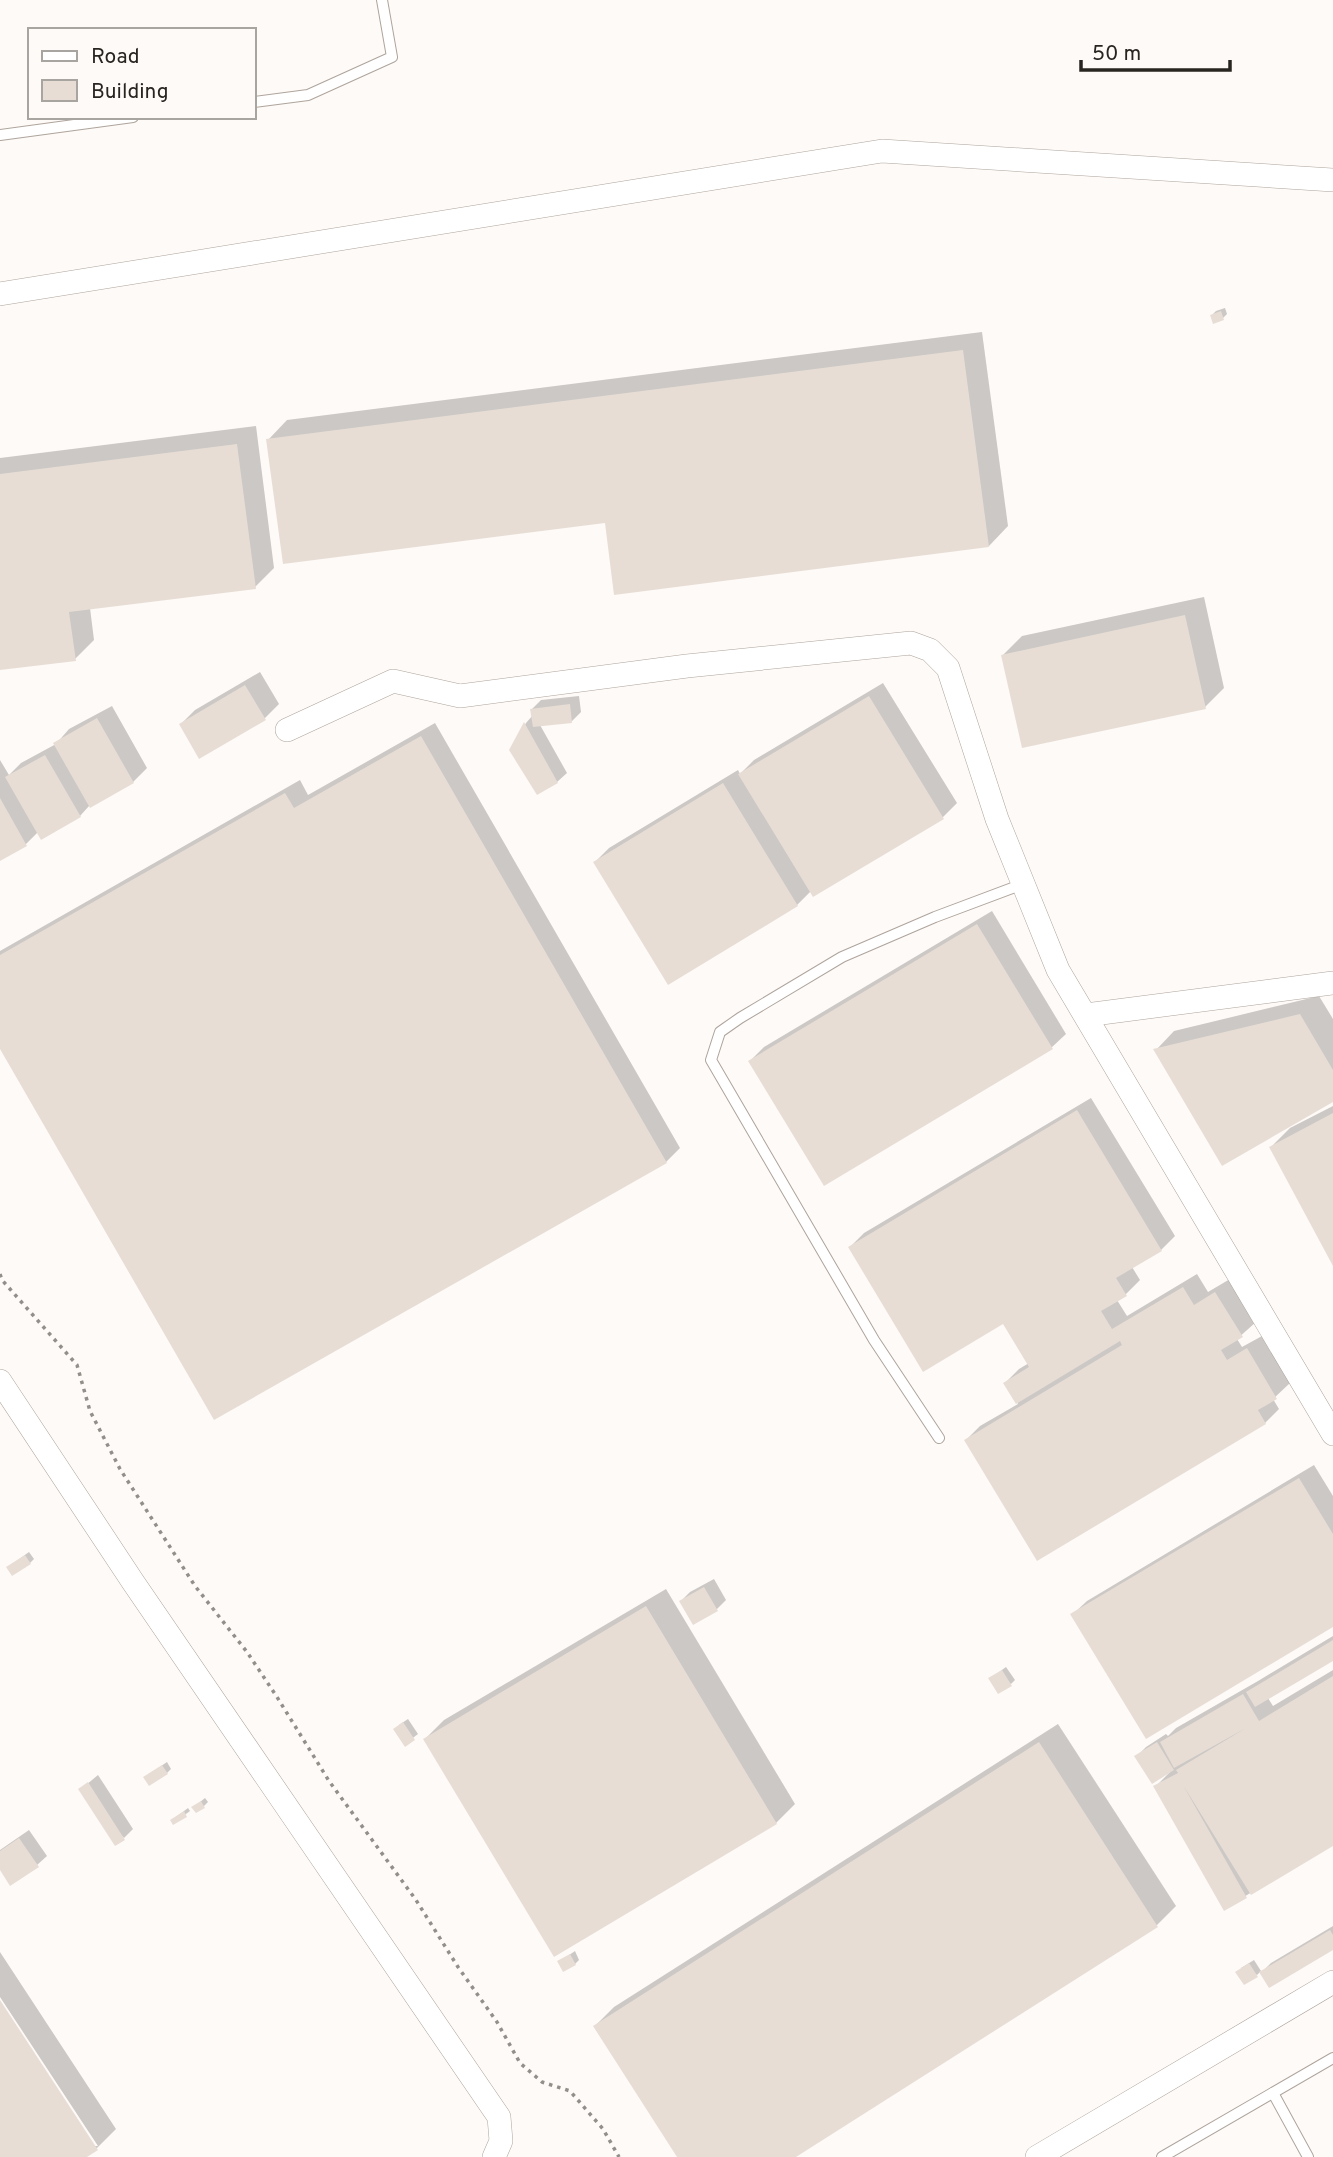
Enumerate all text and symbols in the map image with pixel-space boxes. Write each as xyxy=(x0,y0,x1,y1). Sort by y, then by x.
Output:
legend xyxy=(28,28,256,119)
scale bar xyxy=(1081,28,1230,72)
text: 50 m xyxy=(1092,41,1141,68)
text: Road xyxy=(91,44,140,71)
text: Building xyxy=(91,79,169,106)

